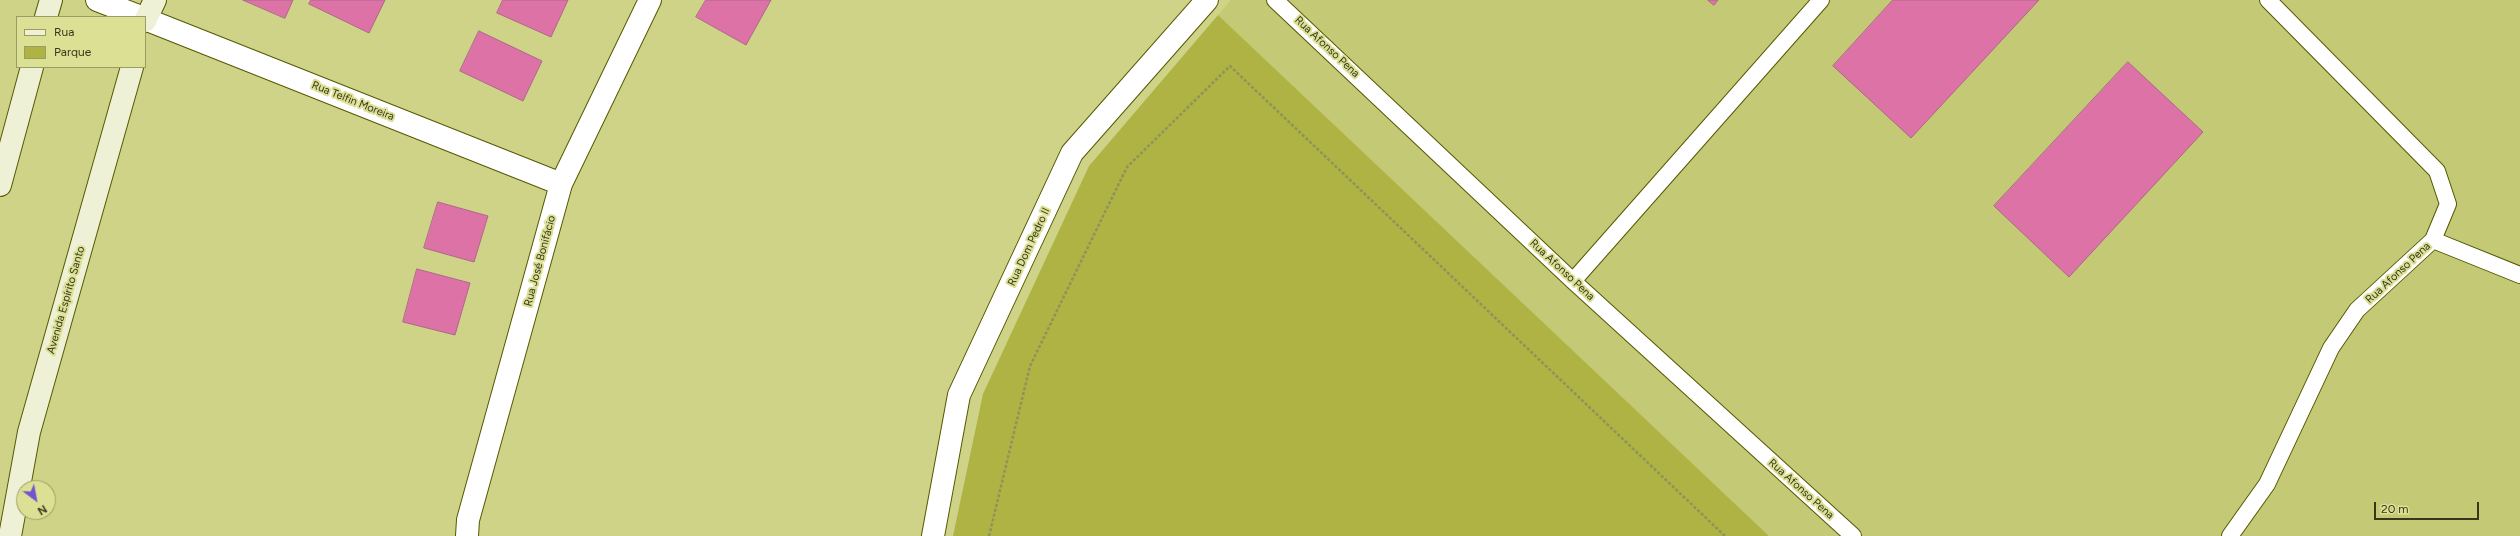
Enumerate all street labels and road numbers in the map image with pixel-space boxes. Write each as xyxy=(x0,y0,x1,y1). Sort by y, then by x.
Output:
street label: Rua Afonso Pena xyxy=(1292,14,1362,80)
street label: Rua Telfin Moreira xyxy=(310,78,396,124)
street label: Rua Dom Pedro II xyxy=(1005,206,1053,288)
street label: Rua José Bonifácio xyxy=(522,214,558,308)
street label: Rua Afonso Pena xyxy=(1527,237,1597,303)
street label: Rua Afonso Pena xyxy=(2363,240,2433,306)
street label: Avenida Espírito Santo xyxy=(44,245,88,355)
street label: Rua Afonso Pena xyxy=(1766,456,1836,522)

